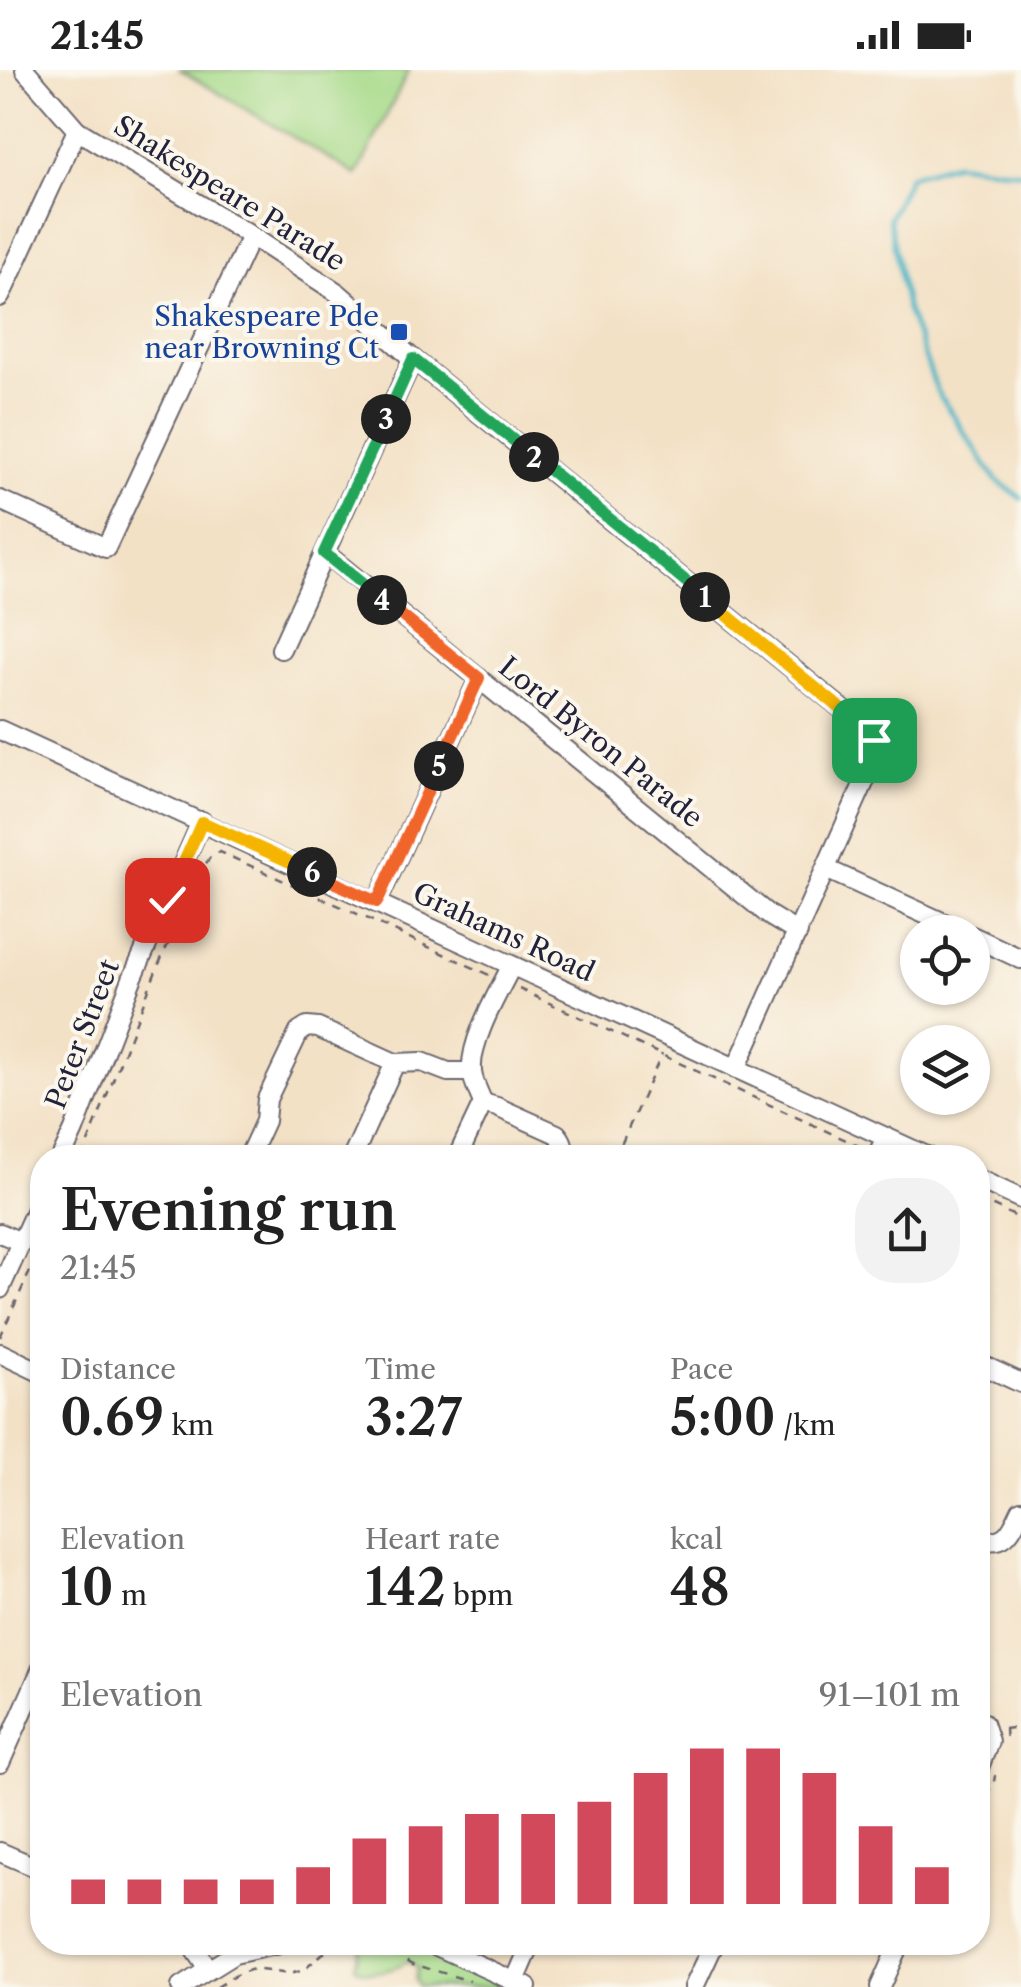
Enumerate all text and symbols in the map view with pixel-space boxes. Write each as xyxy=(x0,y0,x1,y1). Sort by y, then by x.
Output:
text: 21:45 xyxy=(50,12,144,59)
street label: Shakespeare Parade xyxy=(108,108,352,278)
place label: Shakespeare Pde near Browning Ct xyxy=(145,299,379,365)
marker: Shakespeare Pde near Browning Ct xyxy=(388,321,410,343)
pin: 3 xyxy=(361,394,411,444)
text: 3 xyxy=(378,402,394,436)
pin: 2 xyxy=(509,432,559,482)
text: 2 xyxy=(526,440,542,474)
pin: 1 xyxy=(680,572,730,622)
pin: 4 xyxy=(357,575,407,625)
text: 1 xyxy=(699,580,711,614)
text: 4 xyxy=(374,583,390,617)
street label: Lord Byron Parade xyxy=(492,650,710,834)
pin xyxy=(832,698,917,783)
icon: arrive xyxy=(847,713,902,768)
pin: 5 xyxy=(414,741,464,791)
text: 5 xyxy=(431,749,447,783)
pin: 6 xyxy=(287,847,337,897)
text: 6 xyxy=(304,855,320,889)
pin xyxy=(125,858,210,943)
icon: check xyxy=(140,873,195,928)
street label: Grahams Road xyxy=(408,875,600,989)
map controls xyxy=(900,915,990,1115)
button: locate xyxy=(900,915,990,1005)
street label: Peter Street xyxy=(38,954,126,1113)
button: layers xyxy=(900,1025,990,1115)
text: Evening run xyxy=(60,1177,397,1244)
button: share xyxy=(855,1178,960,1283)
text: 21:45 xyxy=(60,1248,137,1287)
text: Distance xyxy=(60,1352,176,1386)
text: Time xyxy=(365,1352,436,1386)
text: Pace xyxy=(670,1352,733,1386)
text: 0.69 xyxy=(60,1386,164,1448)
text: 3:27 xyxy=(365,1386,462,1448)
text: 5:00 xyxy=(670,1386,776,1448)
text: km xyxy=(164,1408,214,1442)
text: /km xyxy=(776,1408,835,1442)
text: Elevation xyxy=(60,1522,185,1556)
text: Heart rate xyxy=(365,1522,500,1556)
text: kcal xyxy=(670,1522,723,1556)
text: 10 xyxy=(60,1556,114,1618)
text: 142 xyxy=(365,1556,446,1618)
text: 48 xyxy=(670,1556,730,1618)
text: m xyxy=(114,1578,147,1612)
text: bpm xyxy=(446,1578,513,1612)
text: Elevation xyxy=(60,1675,203,1714)
text: 91–101 m xyxy=(819,1675,960,1714)

